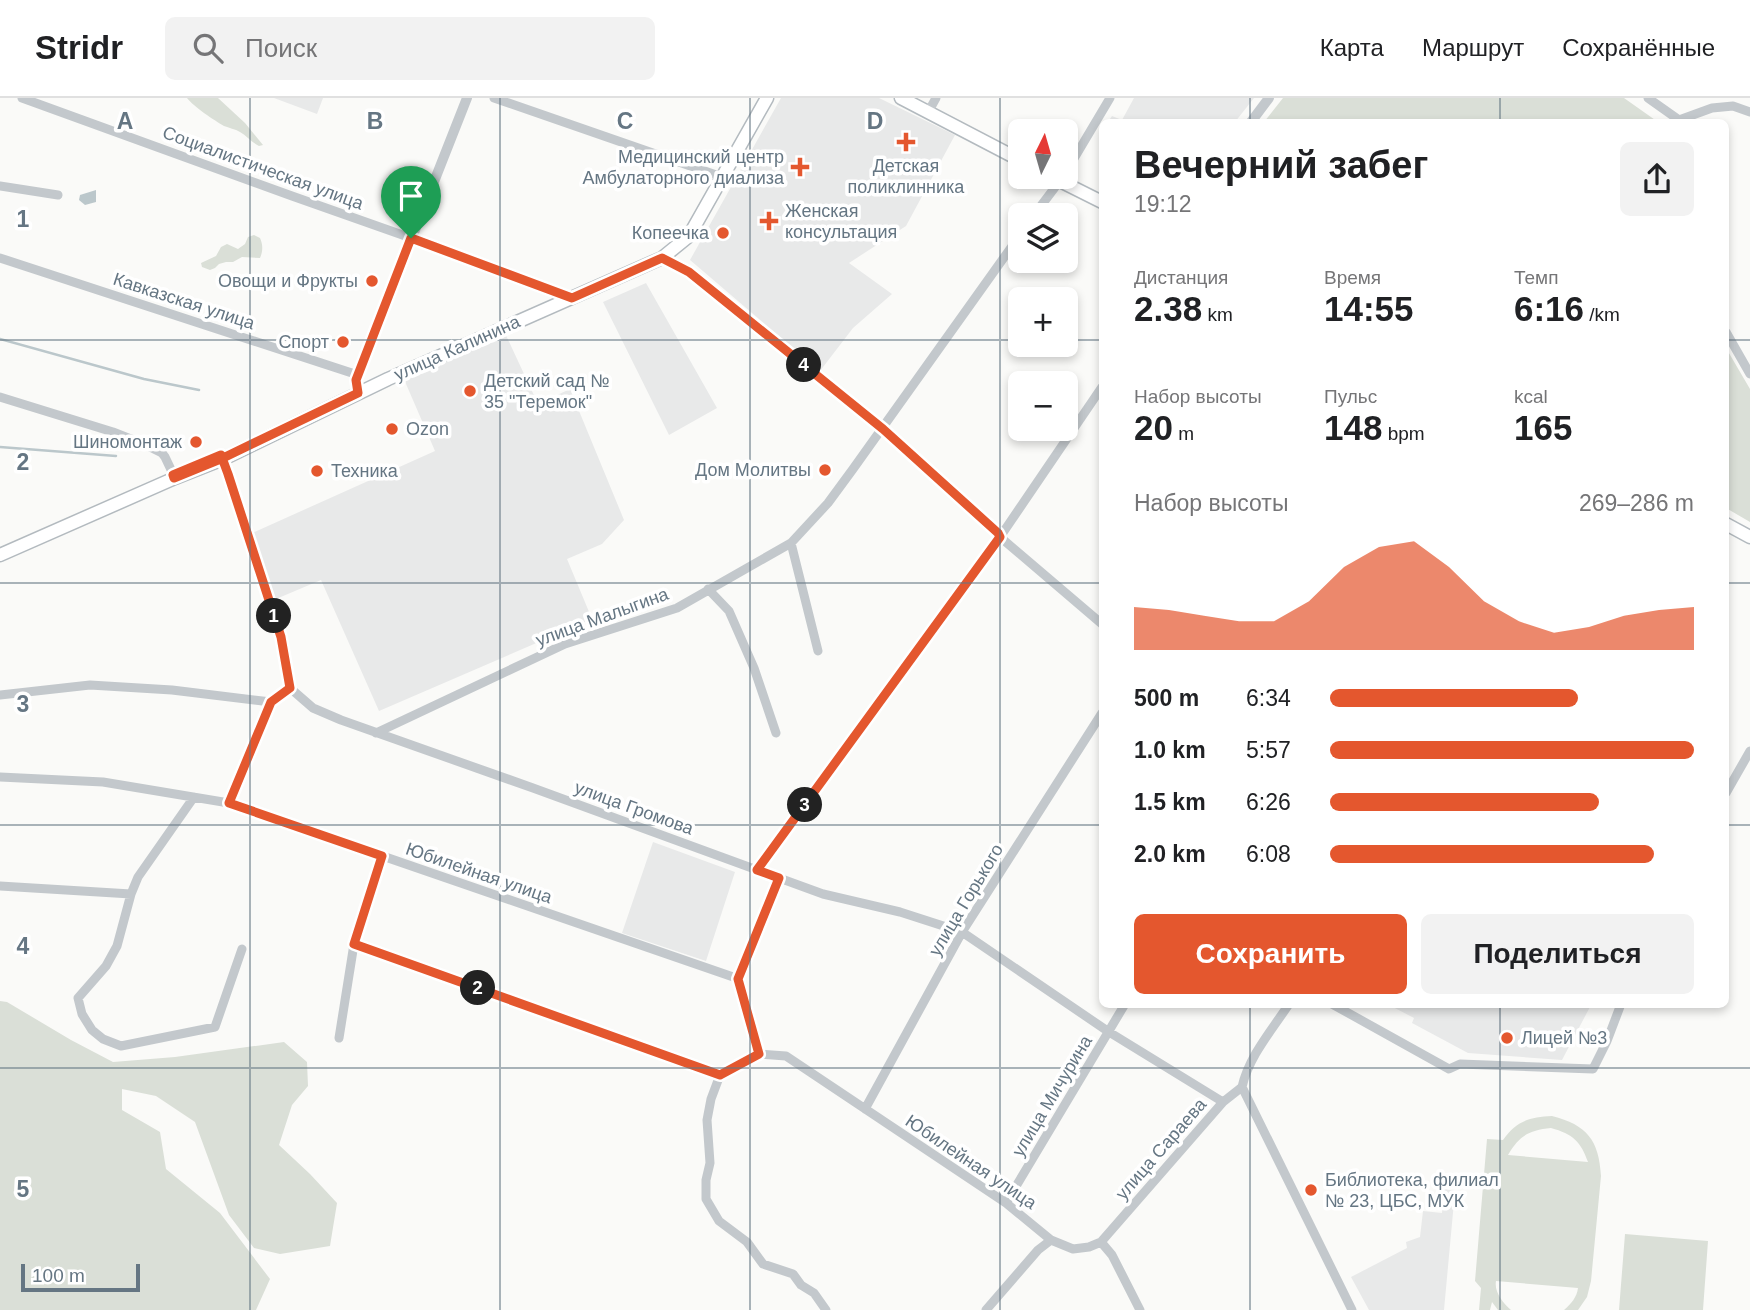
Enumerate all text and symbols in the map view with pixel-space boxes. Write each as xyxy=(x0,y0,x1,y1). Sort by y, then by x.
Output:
search box xyxy=(165,17,655,80)
text: Stridr xyxy=(35,29,123,66)
icon: search xyxy=(189,29,227,67)
text: Поиск xyxy=(245,33,317,63)
text: Карта xyxy=(1320,34,1384,61)
text: Маршрут xyxy=(1422,34,1524,61)
text: Сохранённые xyxy=(1562,34,1715,61)
text: A xyxy=(117,108,133,134)
text: B xyxy=(367,108,383,134)
text: C xyxy=(617,108,633,134)
text: D xyxy=(867,108,883,134)
north arrow xyxy=(1008,119,1078,189)
map controls xyxy=(1008,119,1078,441)
street label: Социалистическая улица xyxy=(160,122,367,214)
marker: Детская поликлинника xyxy=(896,132,916,152)
button: share xyxy=(1620,142,1694,216)
text: Вечерний забег xyxy=(1134,144,1428,186)
place label: Медицинский центр Амбулаторного диализа xyxy=(583,147,785,188)
place label: Детская поликлинника xyxy=(848,156,965,197)
marker: Медицинский центр Амбулаторного диализа xyxy=(790,157,810,177)
pin xyxy=(381,166,441,238)
icon: arrive xyxy=(392,177,430,215)
text: 19:12 xyxy=(1134,191,1192,217)
place label: Женская консультация xyxy=(785,201,897,242)
button: layers xyxy=(1008,203,1078,273)
text: 1 xyxy=(17,206,30,232)
marker: Женская консультация xyxy=(759,211,779,231)
place label: Копеечка xyxy=(632,223,710,243)
marker: Копеечка xyxy=(715,225,731,241)
text: Дистанция xyxy=(1134,267,1228,288)
text: Время xyxy=(1324,267,1381,288)
text: Темп xyxy=(1514,267,1558,288)
street label: Кавказская улица xyxy=(111,269,258,334)
place label: Овощи и Фрукты xyxy=(218,271,358,291)
marker: Овощи и Фрукты xyxy=(364,273,380,289)
button: + xyxy=(1008,287,1078,357)
text: 2.38 xyxy=(1134,289,1202,328)
text: 14:55 xyxy=(1324,289,1414,328)
text: 6:16 xyxy=(1514,289,1584,328)
text: km xyxy=(1202,304,1233,325)
text: /km xyxy=(1584,304,1620,325)
street label: улица Калинина xyxy=(391,311,524,385)
place label: Спорт xyxy=(278,332,329,352)
marker: Спорт xyxy=(335,334,351,350)
pin: 4 xyxy=(786,348,822,382)
text: 4 xyxy=(798,354,809,375)
place label: Детский сад № 35 "Теремок" xyxy=(484,371,609,412)
button: − xyxy=(1008,371,1078,441)
marker: Детский сад № 35 "Теремок" xyxy=(462,383,478,399)
text: Набор высоты xyxy=(1134,386,1262,407)
text: Пульс xyxy=(1324,386,1377,407)
text: kcal xyxy=(1514,386,1548,407)
text: 20 xyxy=(1134,408,1173,447)
text: 148 xyxy=(1324,408,1382,447)
text: 165 xyxy=(1514,408,1572,447)
place label: Ozon xyxy=(406,419,449,439)
marker: Ozon xyxy=(384,421,400,437)
text: m xyxy=(1173,423,1194,444)
text: bpm xyxy=(1382,423,1425,444)
place label: Шиномонтаж xyxy=(73,432,182,452)
marker: Шиномонтаж xyxy=(188,434,204,450)
text: 2 xyxy=(17,449,29,475)
place label: Дом Молитвы xyxy=(695,460,811,480)
place label: Техника xyxy=(331,461,399,481)
marker: Дом Молитвы xyxy=(817,462,833,478)
marker: Техника xyxy=(309,463,325,479)
text: Набор высоты xyxy=(1134,490,1288,516)
text: 269–286 m xyxy=(1579,490,1694,516)
street label: улица Малыгина xyxy=(533,583,672,650)
pin: 1 xyxy=(256,598,292,634)
text: 1 xyxy=(268,605,279,626)
text: 500 m xyxy=(1134,685,1199,711)
text: 6:34 xyxy=(1246,685,1291,711)
text: 3 xyxy=(17,691,29,717)
text: 1.0 km xyxy=(1134,737,1206,763)
text: 5:57 xyxy=(1246,737,1291,763)
street label: улица Громова xyxy=(572,777,697,839)
pin: 3 xyxy=(788,788,822,822)
text: 1.5 km xyxy=(1134,789,1206,815)
text: 6:26 xyxy=(1246,789,1291,815)
text: 3 xyxy=(799,794,810,815)
street label: Юбилейная улица xyxy=(403,839,556,908)
street label: улица Горького xyxy=(925,841,1007,959)
text: 2.0 km xyxy=(1134,841,1206,867)
text: 6:08 xyxy=(1246,841,1291,867)
button: Сохранить xyxy=(1134,914,1407,994)
button: Поделиться xyxy=(1421,914,1694,994)
text: 4 xyxy=(17,933,30,959)
pin: 2 xyxy=(461,970,496,1006)
text: 2 xyxy=(472,977,483,998)
place label: Лицей №3 xyxy=(1521,1028,1607,1048)
marker: Лицей №3 xyxy=(1499,1030,1515,1046)
street label: улица Мичурина xyxy=(1008,1031,1097,1160)
street label: улица Сараева xyxy=(1112,1094,1211,1204)
street label: Юбилейная улица xyxy=(902,1111,1041,1214)
place label: Библиотека, филиал № 23, ЦБС, МУК xyxy=(1325,1170,1499,1211)
text: 5 xyxy=(17,1176,30,1202)
marker: Библиотека, филиал № 23, ЦБС, МУК xyxy=(1303,1182,1319,1198)
scale bar xyxy=(21,1261,140,1293)
text: 100 m xyxy=(32,1265,85,1286)

